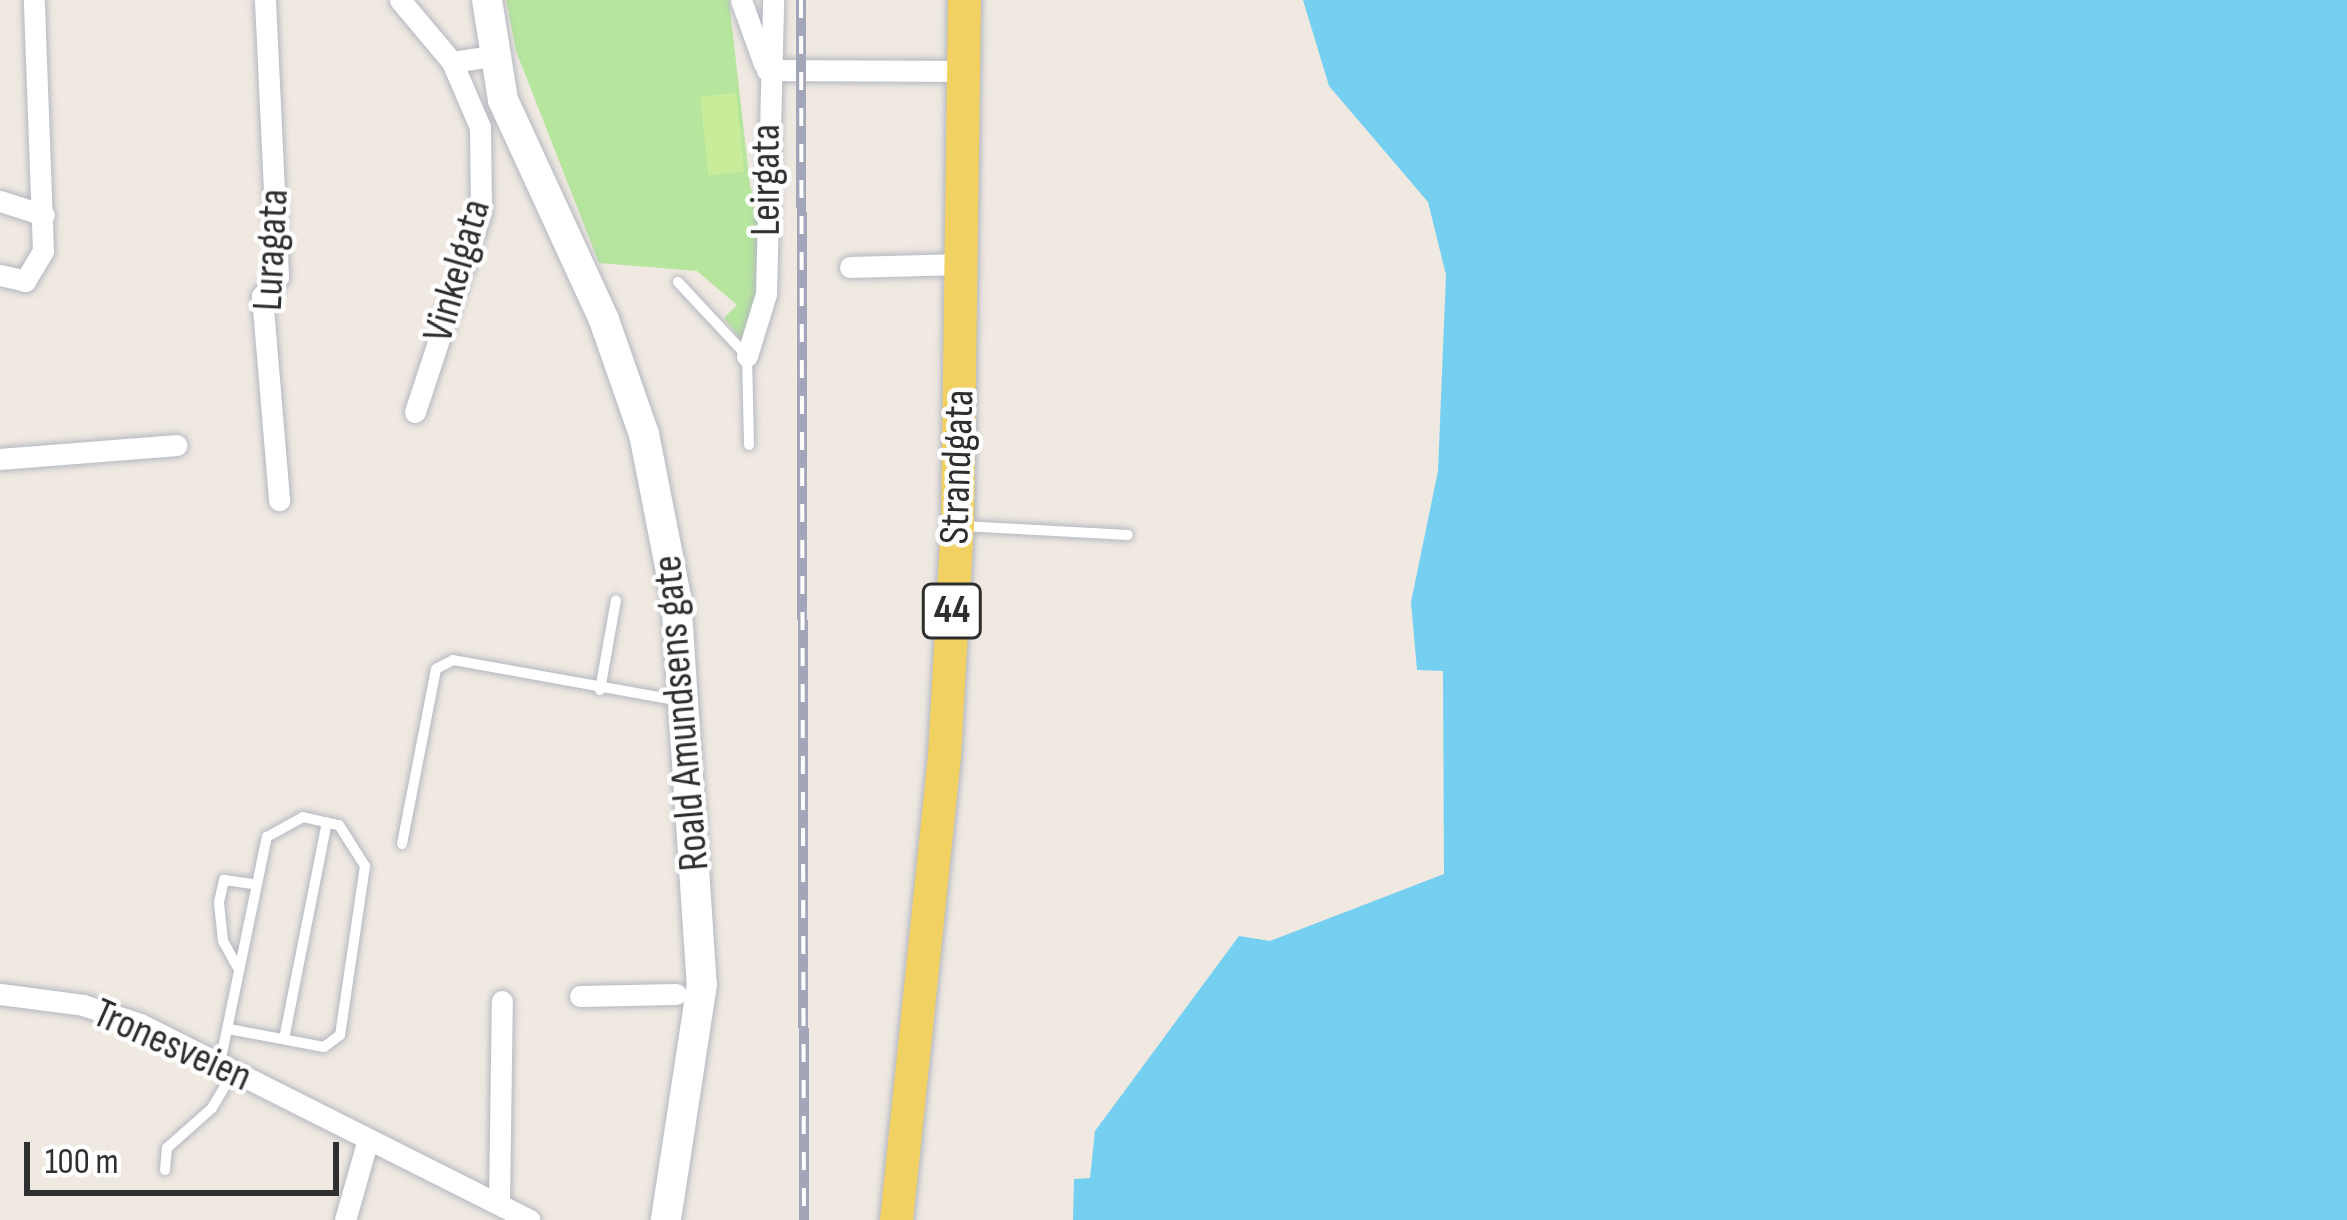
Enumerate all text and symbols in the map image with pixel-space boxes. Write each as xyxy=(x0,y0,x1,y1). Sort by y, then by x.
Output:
street label: Leirgata xyxy=(742,124,792,236)
street label: Luragata xyxy=(244,188,300,312)
street label: Vinkelgata xyxy=(414,194,502,348)
street label: Strandgata xyxy=(930,389,986,545)
street label: Roald Amundsens gate xyxy=(643,553,721,873)
road number: 44 xyxy=(919,578,985,644)
street label: Tronesveien xyxy=(85,989,259,1103)
scale bar xyxy=(30,1118,345,1192)
text: 100 m xyxy=(45,1141,119,1184)

